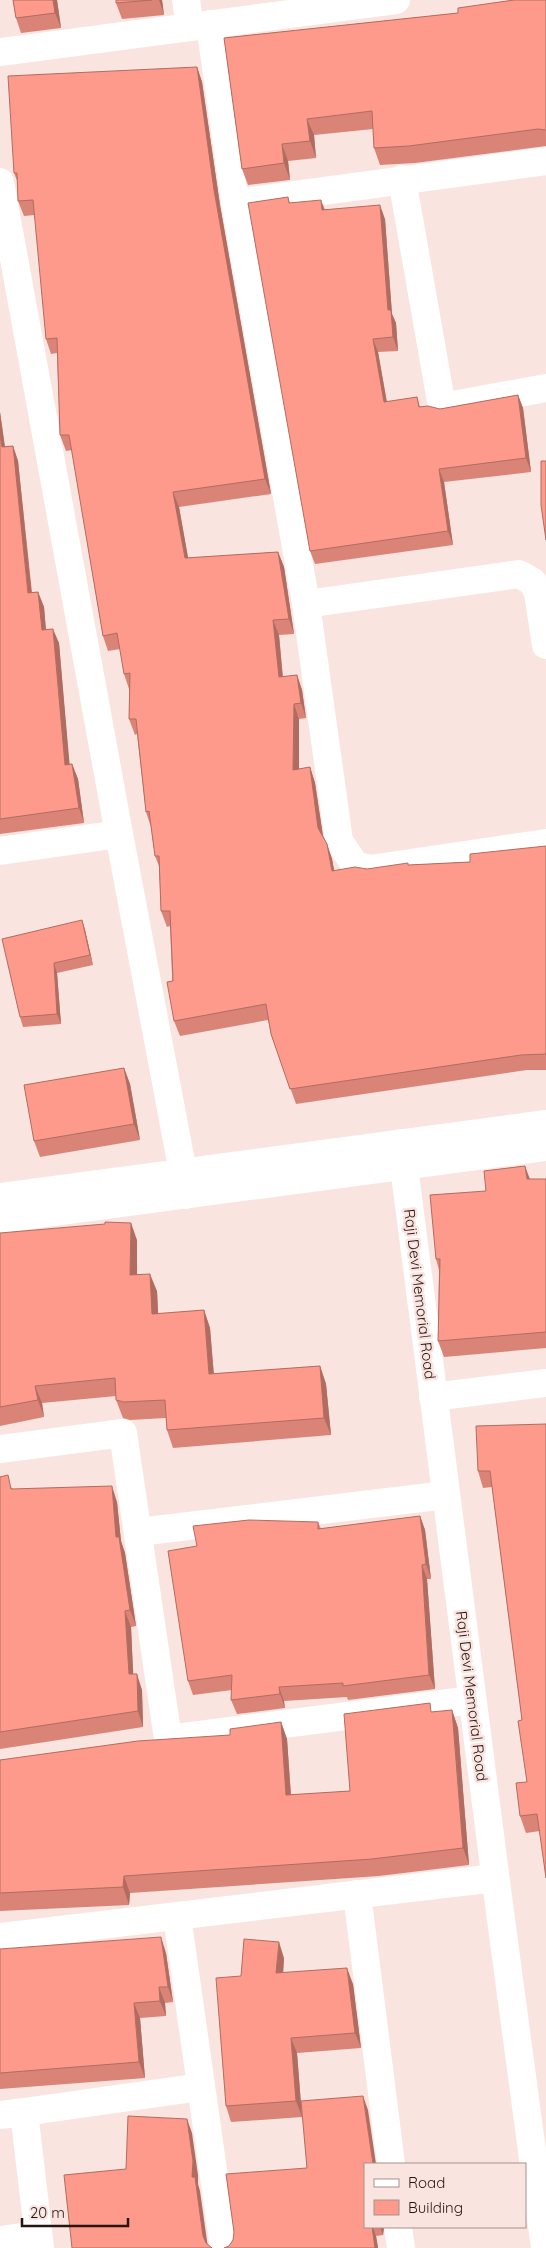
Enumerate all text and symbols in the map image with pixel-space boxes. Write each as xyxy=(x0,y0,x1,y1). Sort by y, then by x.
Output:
street label: Raji Devi Memorial Road xyxy=(400,1208,440,1380)
street label: Raji Devi Memorial Road xyxy=(452,1610,492,1782)
legend xyxy=(364,2163,526,2228)
text: Road xyxy=(408,2173,445,2192)
scale bar xyxy=(22,2196,129,2228)
text: Building xyxy=(408,2198,463,2217)
text: 20 m xyxy=(30,2203,65,2222)

